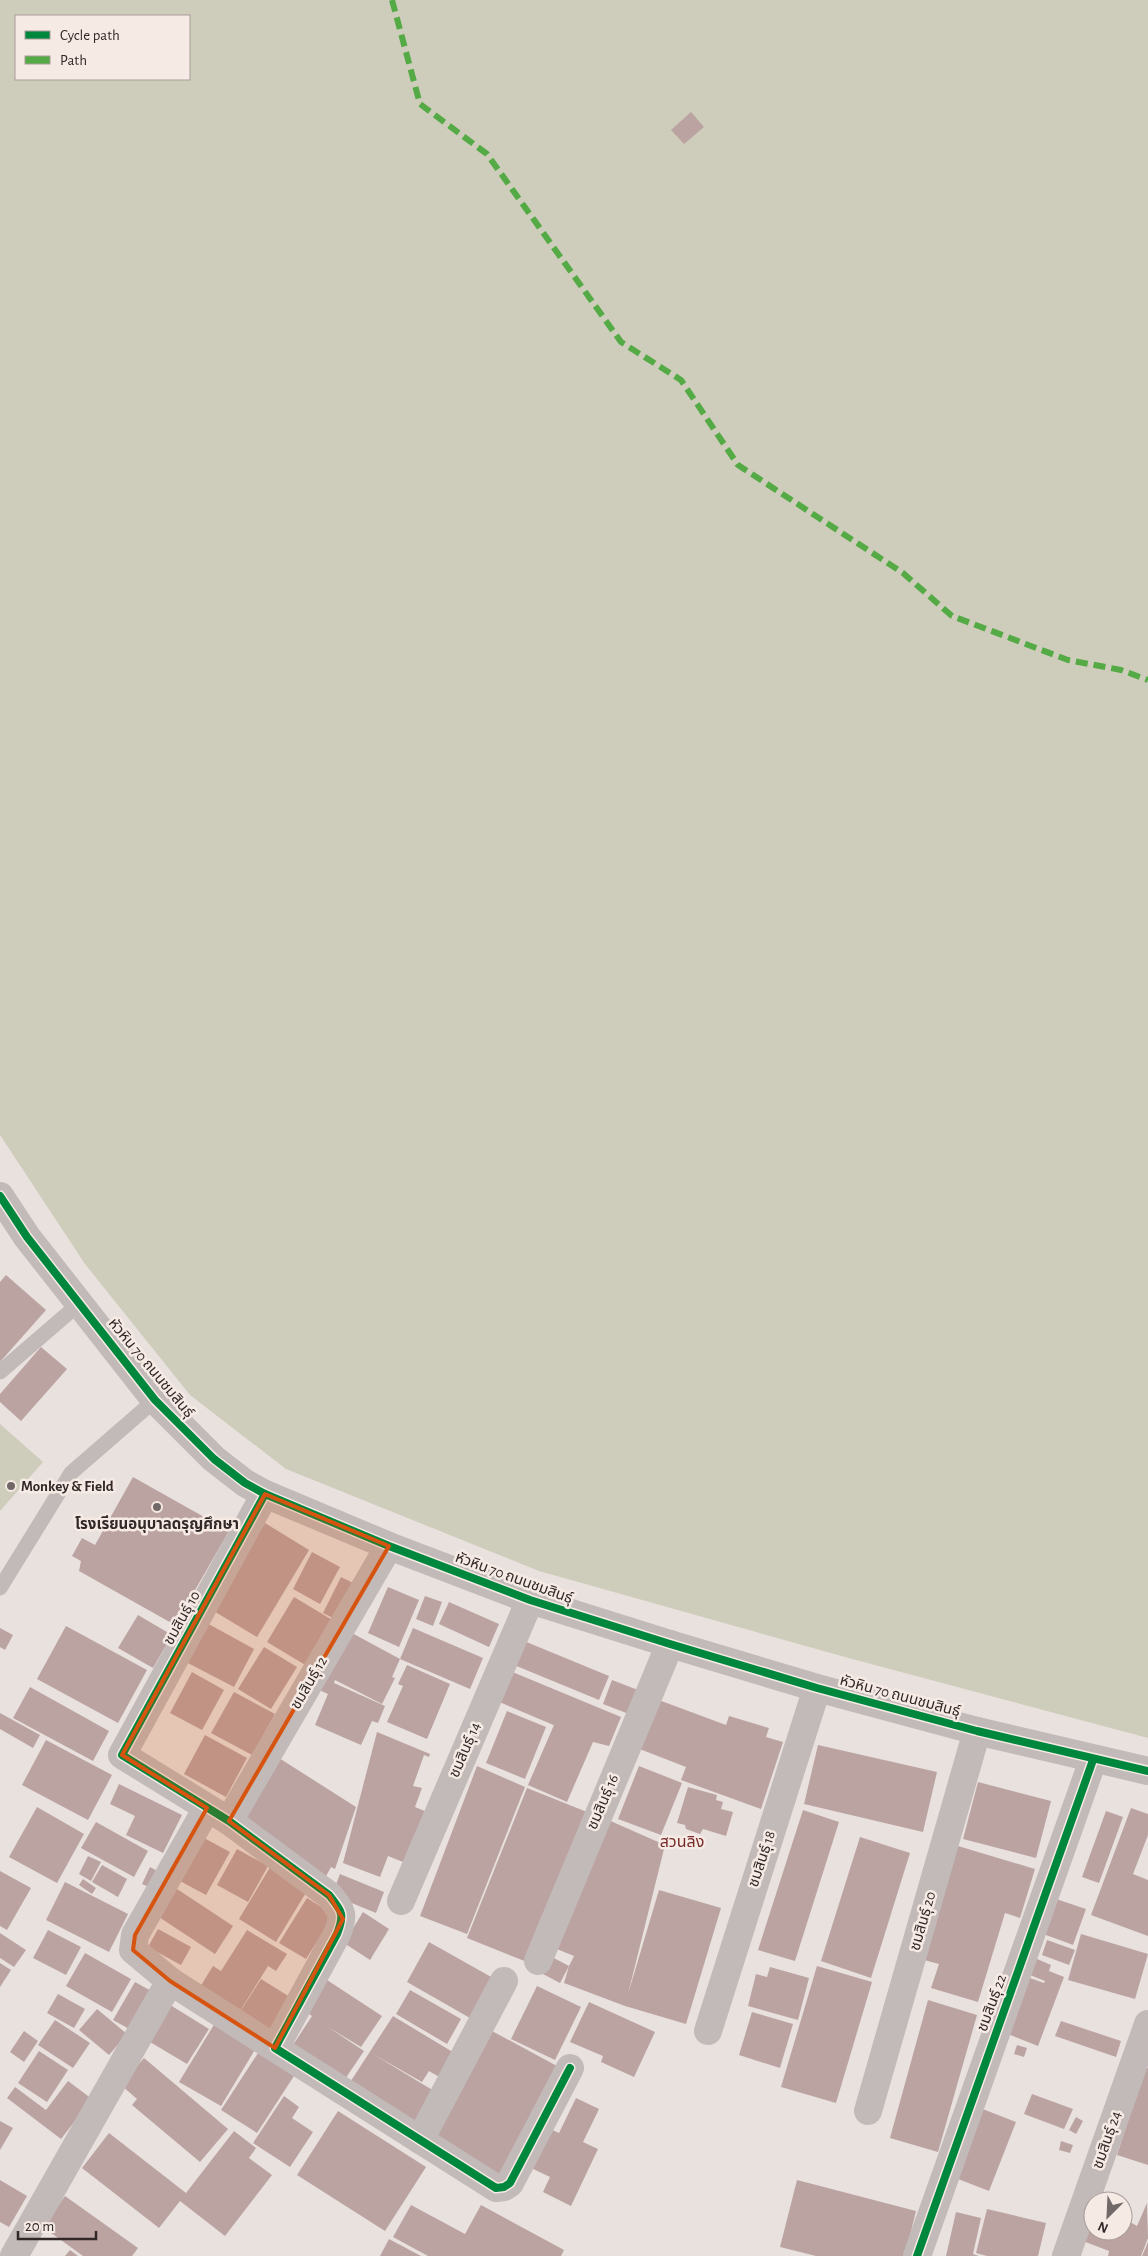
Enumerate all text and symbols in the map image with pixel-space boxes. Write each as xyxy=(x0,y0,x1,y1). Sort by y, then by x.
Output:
legend xyxy=(15,15,190,80)
text: Cycle path xyxy=(60,28,120,43)
text: Path xyxy=(60,53,87,68)
street label: หัวหิน 70 ถนนชมสินธุ์ xyxy=(105,1315,198,1421)
place label: Monkey & Field xyxy=(21,1479,114,1494)
marker: Monkey & Field xyxy=(5,1480,17,1492)
marker: โรงเรียนอนุบาลดรุญศึกษา xyxy=(151,1501,163,1513)
place label: โรงเรียนอนุบาลดรุญศึกษา xyxy=(75,1515,239,1533)
street label: หัวหิน 70 ถนนชมสินธุ์ xyxy=(453,1549,575,1607)
street label: ชมสินธุ์ 10 xyxy=(161,1589,204,1648)
street label: ชมสินธุ์ 12 xyxy=(288,1654,331,1712)
street label: หัวหิน 70 ถนนชมสินธุ์ xyxy=(838,1672,962,1720)
street label: ชมสินธุ์ 14 xyxy=(447,1720,484,1780)
street label: ชมสินธุ์ 16 xyxy=(585,1772,622,1832)
street label: ชมสินธุ์ 18 xyxy=(746,1829,779,1889)
district label: สวนลิง xyxy=(660,1834,704,1850)
street label: ชมสินธุ์ 20 xyxy=(907,1890,940,1952)
street label: ชมสินธุ์ 22 xyxy=(975,1972,1010,2034)
street label: ชมสินธุ์ 24 xyxy=(1090,2109,1125,2171)
north arrow xyxy=(1083,2191,1133,2241)
scale bar xyxy=(18,2208,95,2240)
text: 20 m xyxy=(25,2219,54,2234)
text: N xyxy=(1096,2219,1110,2235)

